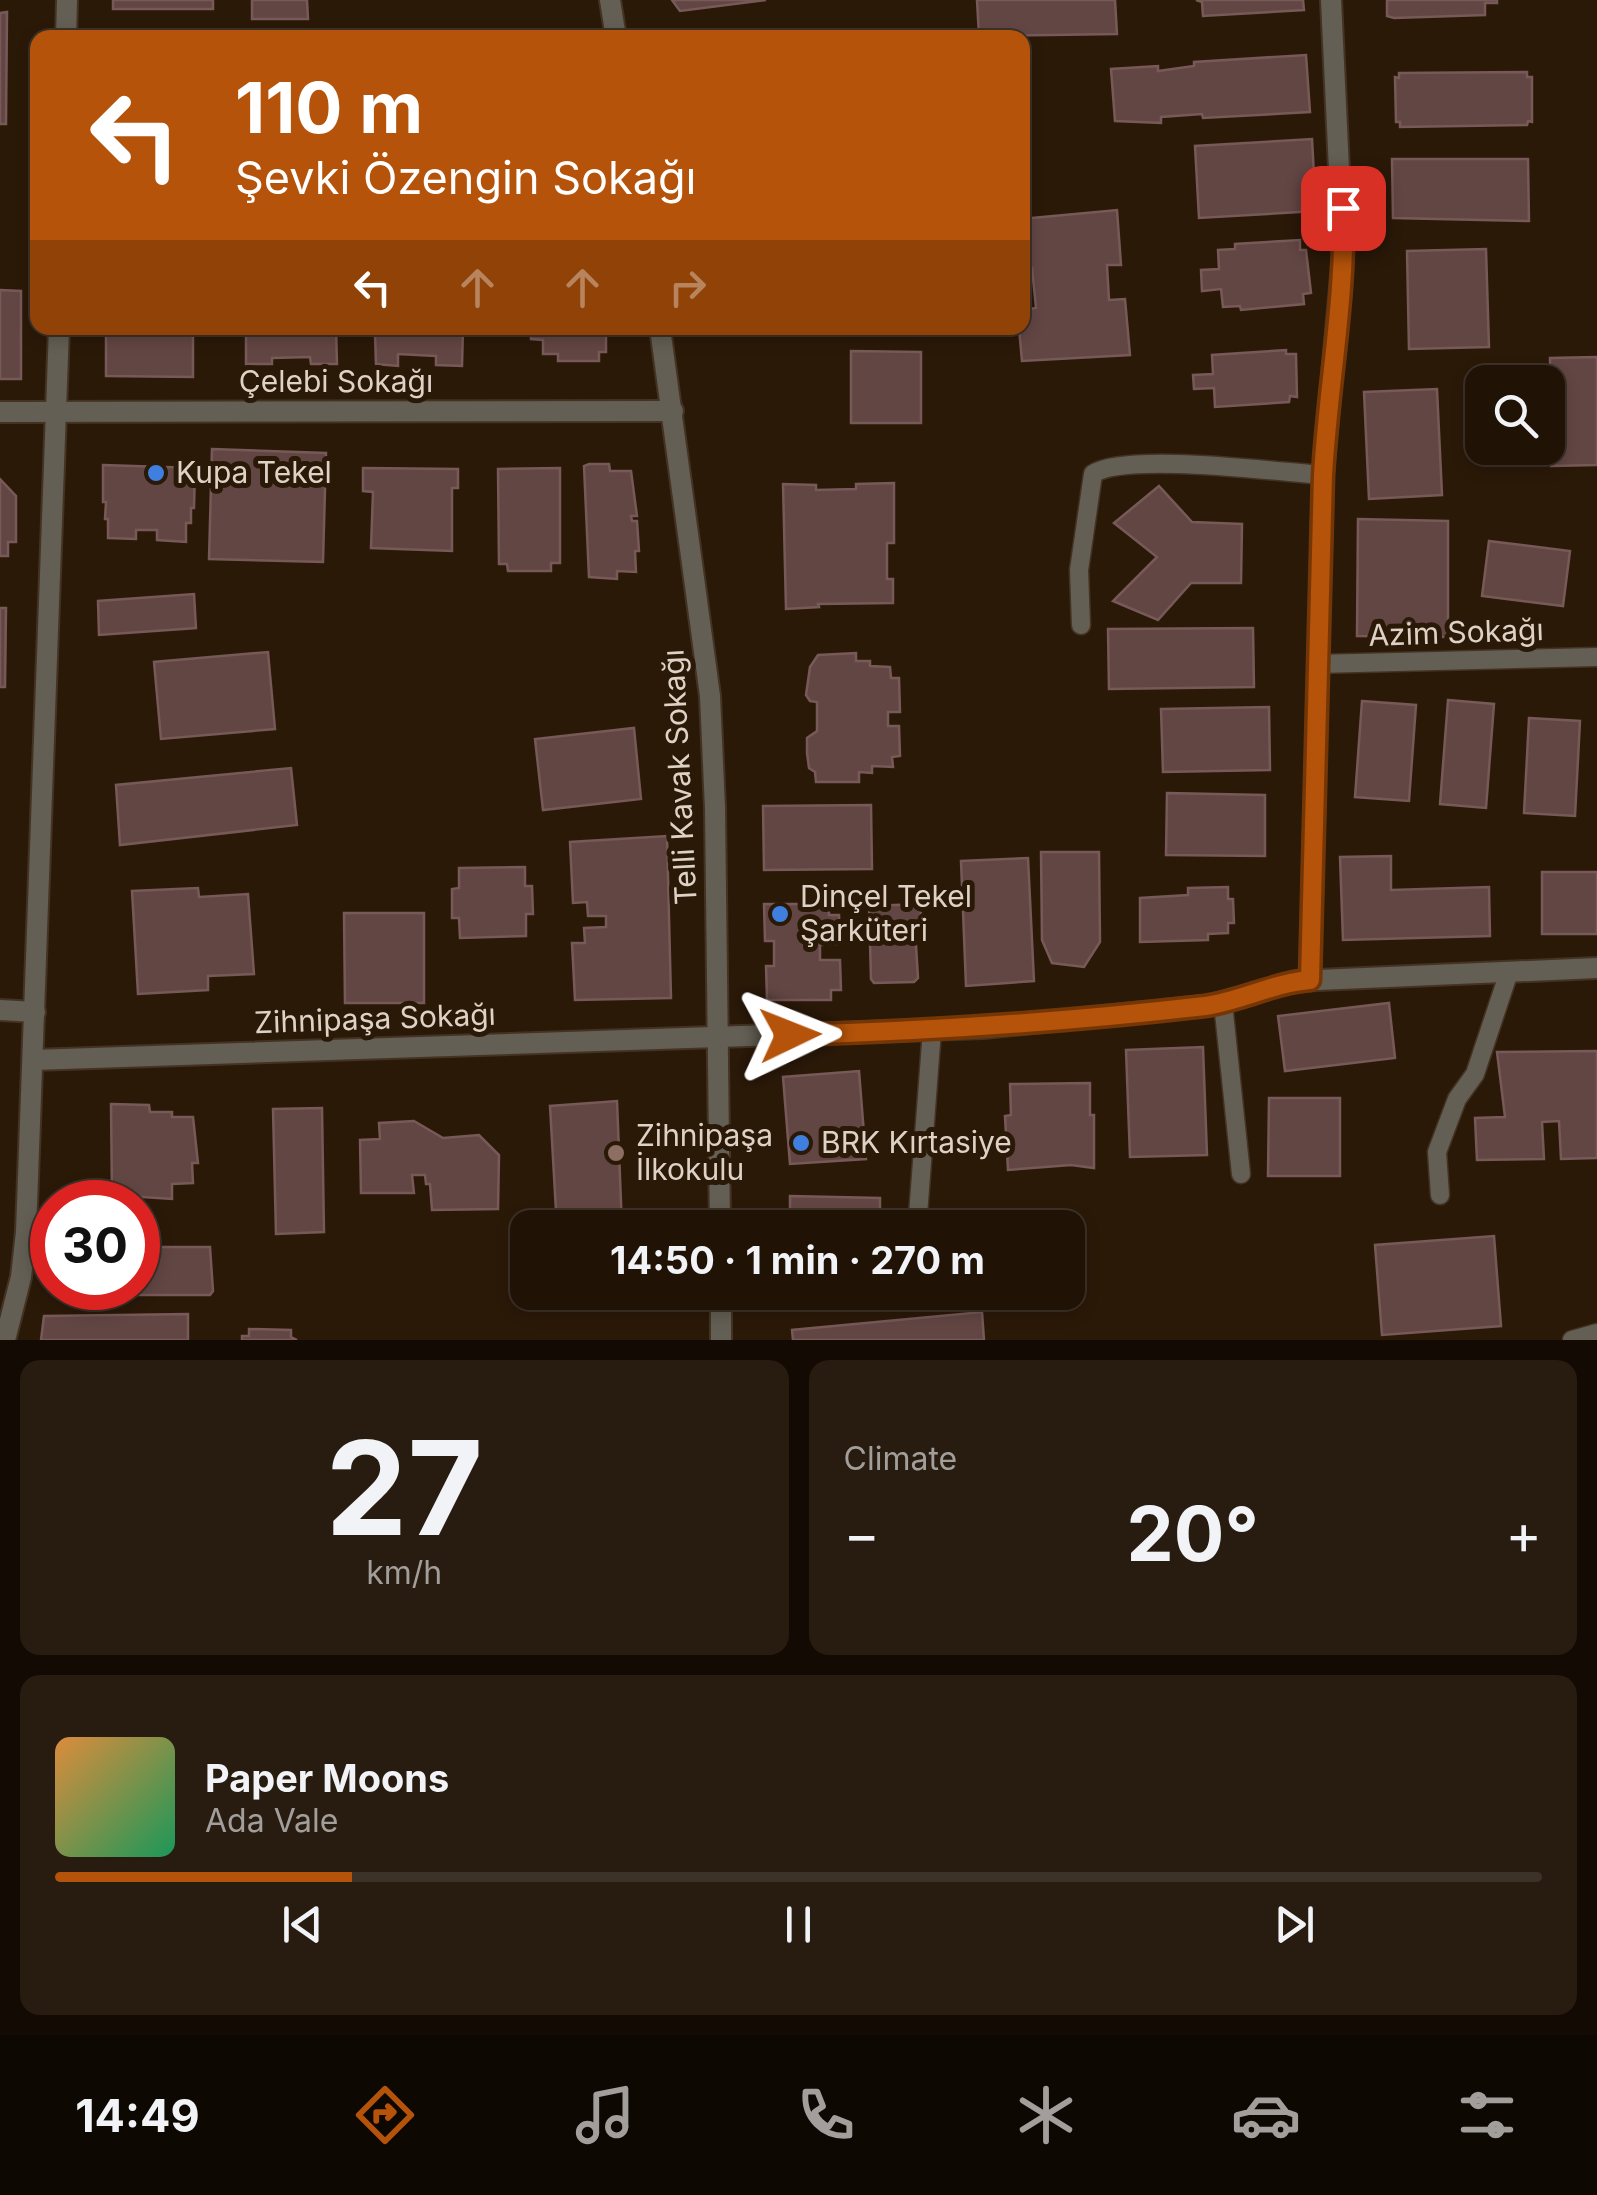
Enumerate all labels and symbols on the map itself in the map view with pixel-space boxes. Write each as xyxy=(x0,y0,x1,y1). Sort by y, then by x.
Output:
pin xyxy=(1301,166,1386,251)
street label: Çelebi Sokağı xyxy=(239,363,433,399)
place label: Kupa Tekel xyxy=(176,454,332,490)
marker: Kupa Tekel xyxy=(145,462,167,484)
street label: Azim Sokağı xyxy=(1368,611,1544,653)
street label: Telli Kavak Sokağı xyxy=(654,648,704,906)
place label: Dinçel Tekel Şarküteri xyxy=(800,878,972,948)
marker: Dinçel Tekel Şarküteri xyxy=(769,903,791,925)
position arrow xyxy=(738,983,842,1087)
street label: Zihnipaşa Sokağı xyxy=(254,996,496,1040)
place label: Zihnipaşa İlkokulu xyxy=(636,1117,773,1187)
place label: BRK Kırtasiye xyxy=(821,1124,1012,1160)
marker: BRK Kırtasiye xyxy=(790,1132,812,1154)
marker: Zihnipaşa İlkokulu xyxy=(605,1142,627,1164)
speed limit sign: 30 xyxy=(30,1180,160,1310)

